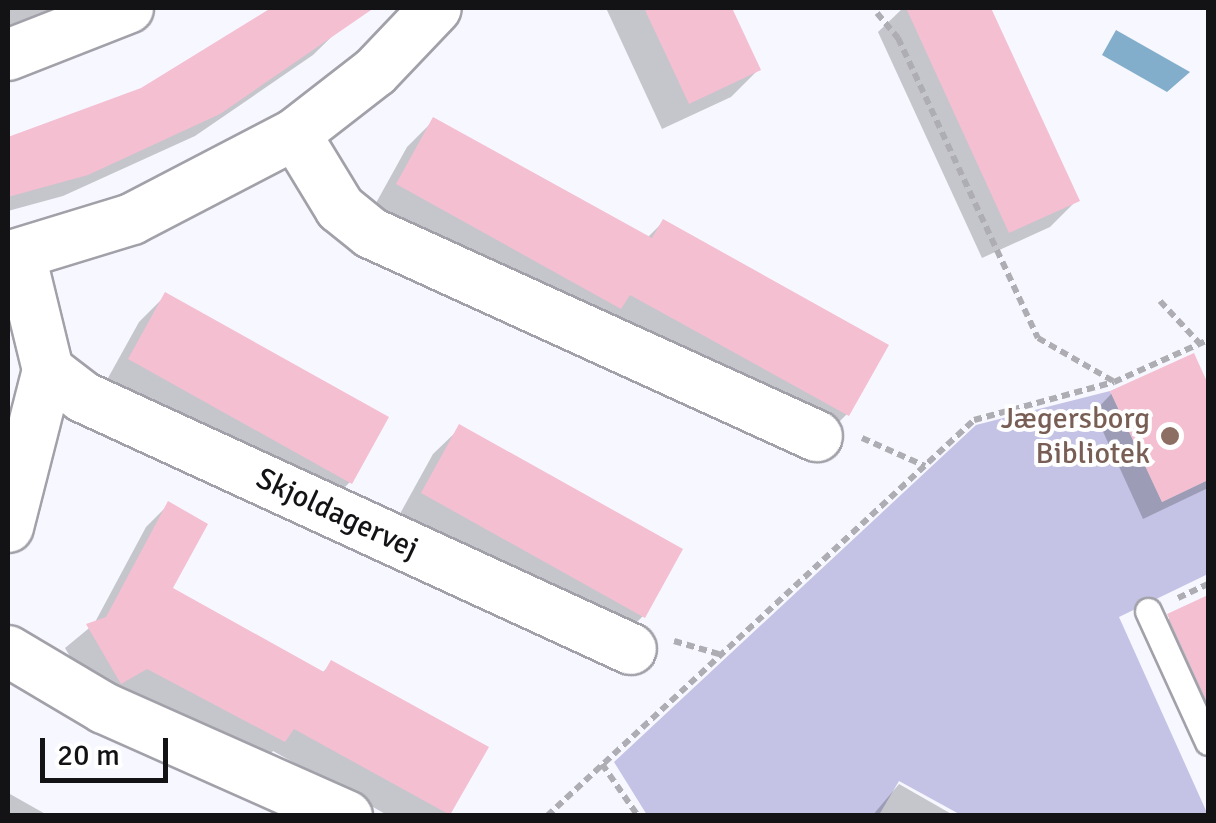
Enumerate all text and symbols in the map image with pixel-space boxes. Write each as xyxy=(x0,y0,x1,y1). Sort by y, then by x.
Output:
place label: Jægersborg Bibliotek xyxy=(1001,401,1150,472)
marker: Jægersborg Bibliotek xyxy=(1159,425,1181,447)
street label: Skjoldagervej xyxy=(250,461,424,567)
scale bar xyxy=(45,718,172,780)
text: 20 m xyxy=(57,737,120,774)

